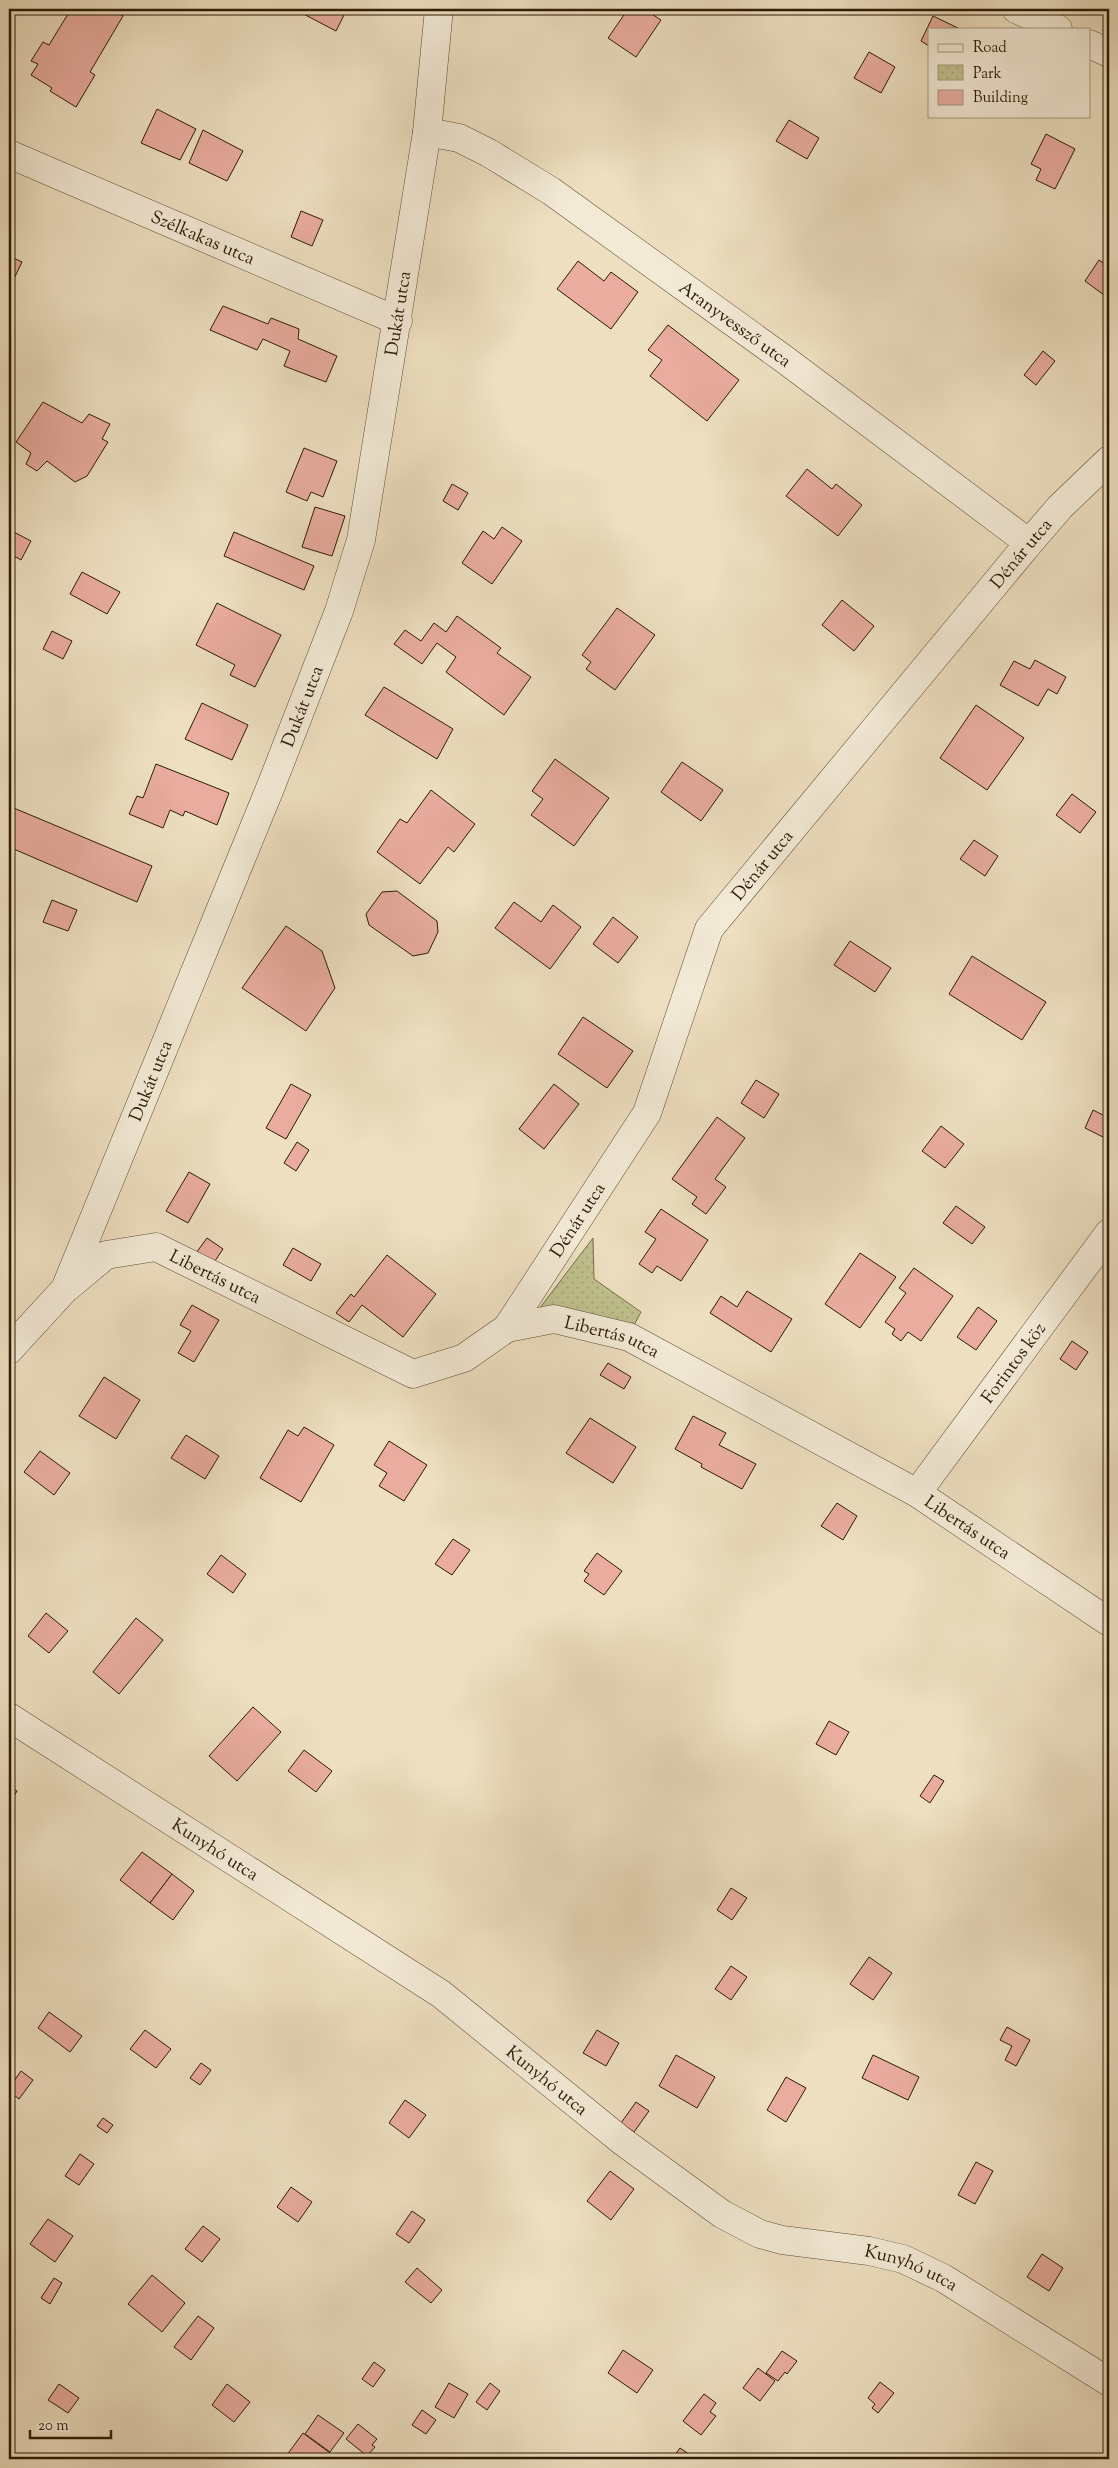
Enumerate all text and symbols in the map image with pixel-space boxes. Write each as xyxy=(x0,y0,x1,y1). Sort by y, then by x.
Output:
legend xyxy=(928,28,1090,118)
text: Road xyxy=(973,38,1007,59)
text: Park xyxy=(973,64,1002,85)
text: Building xyxy=(973,88,1028,109)
street label: Szélkakas utca xyxy=(146,205,258,273)
street label: Dukát utca xyxy=(380,269,419,358)
street label: Aranyvessző utca xyxy=(672,276,796,375)
street label: Dénár utca xyxy=(985,514,1060,595)
street label: Dukát utca xyxy=(276,662,331,751)
street label: Dénár utca xyxy=(727,825,801,907)
street label: Dukát utca xyxy=(124,1037,180,1126)
street label: Dénár utca xyxy=(545,1178,613,1264)
street label: Libertás utca xyxy=(164,1244,265,1312)
street label: Libertás utca xyxy=(561,1311,663,1366)
street label: Forintos köz xyxy=(976,1318,1054,1410)
street label: Libertás utca xyxy=(918,1490,1015,1567)
street label: Kunyhó utca xyxy=(166,1813,263,1889)
street label: Kunyhó utca xyxy=(499,2041,593,2123)
street label: Kunyhó utca xyxy=(862,2239,962,2299)
scale bar xyxy=(30,2408,111,2440)
text: 20 m xyxy=(38,2416,69,2437)

